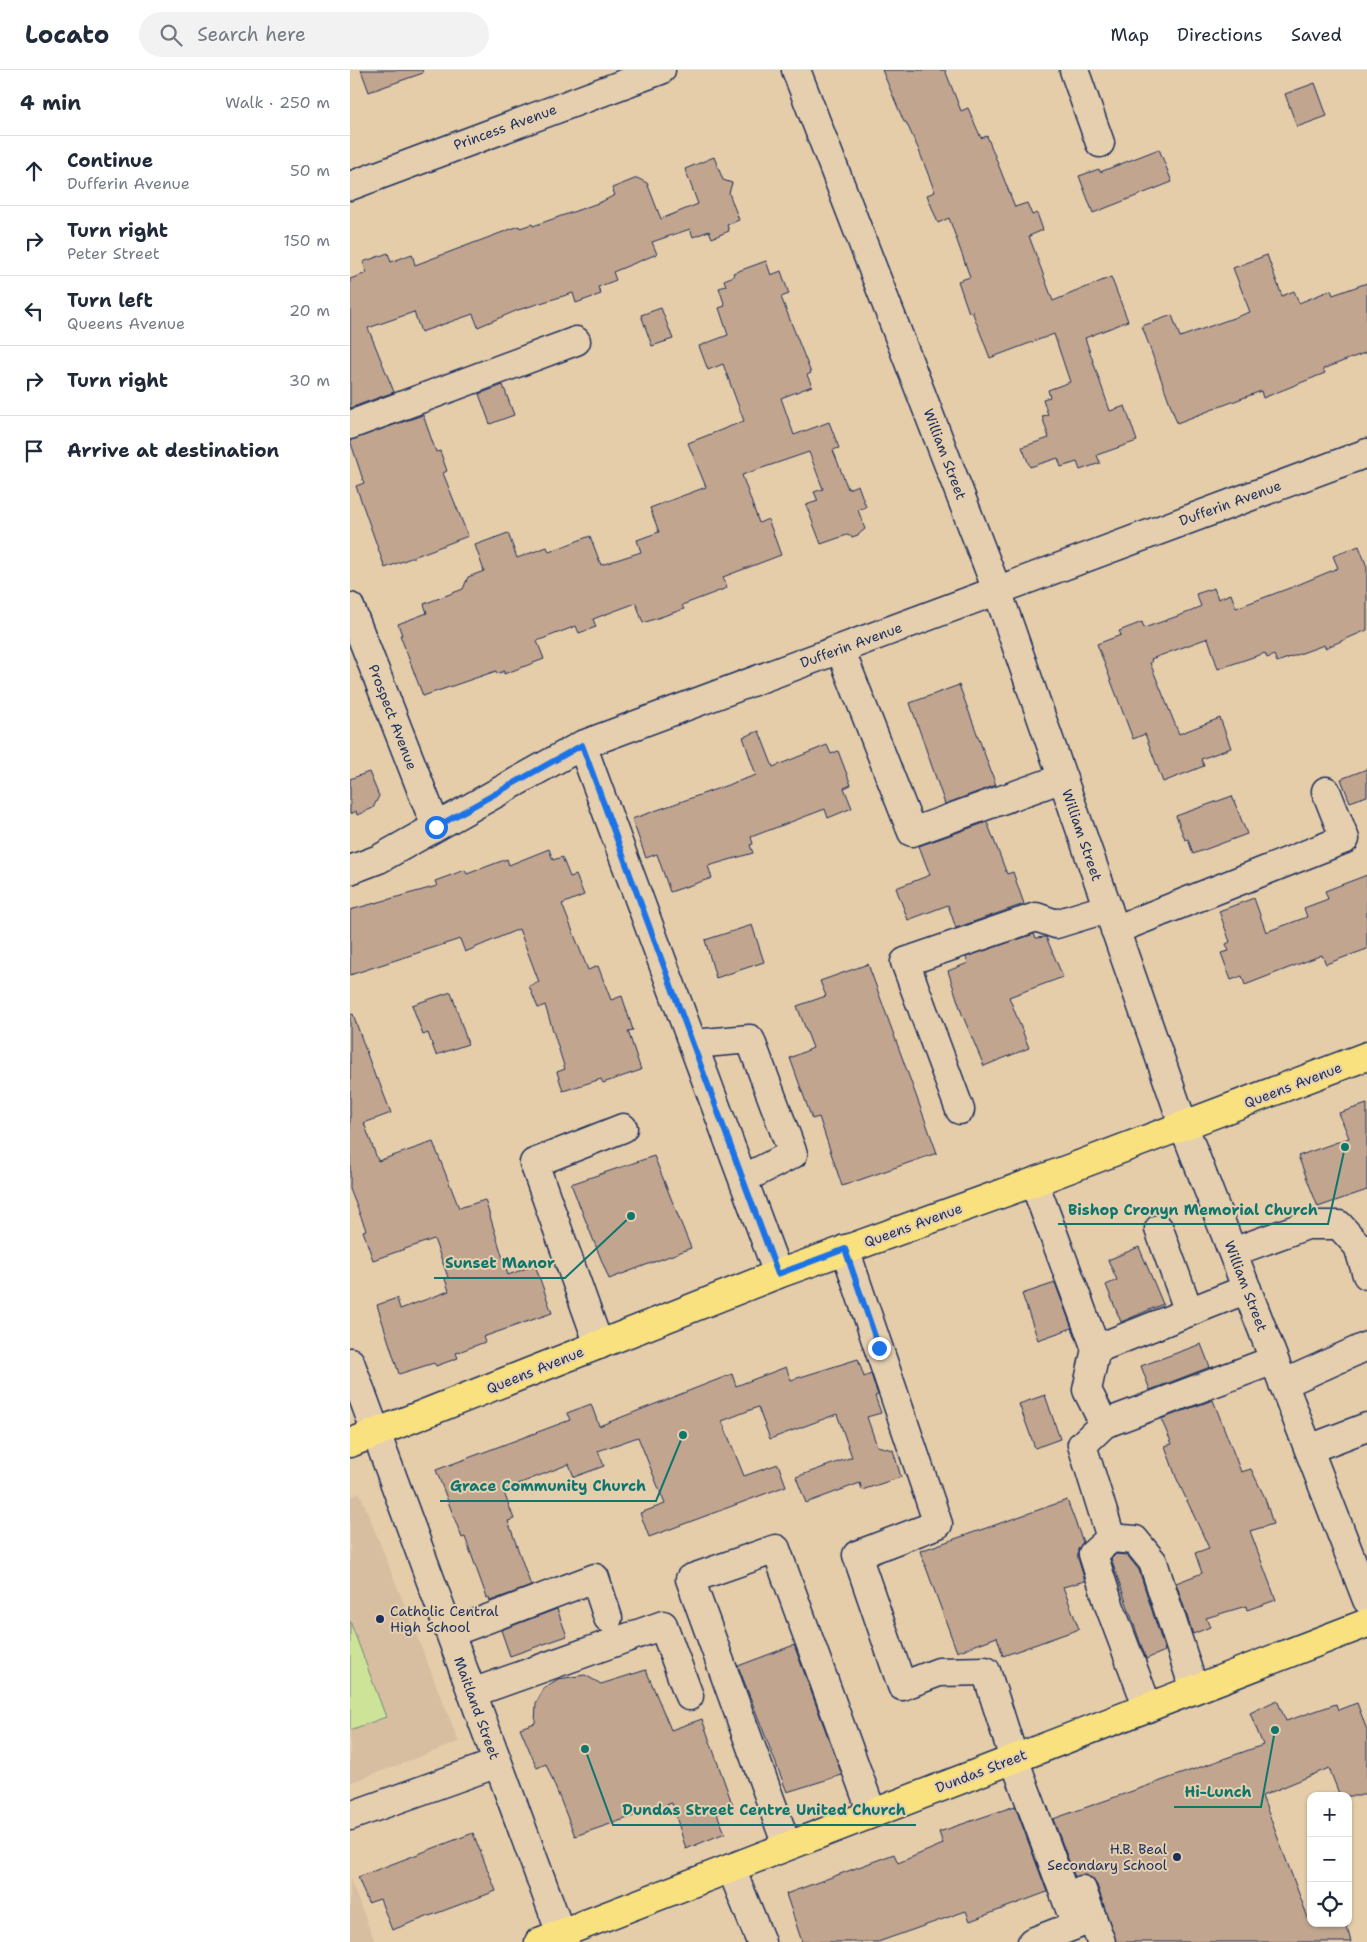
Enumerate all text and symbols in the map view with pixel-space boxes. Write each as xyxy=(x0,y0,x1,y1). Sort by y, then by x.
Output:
search box xyxy=(139,12,489,57)
text: Locato xyxy=(25,19,109,51)
icon: search xyxy=(157,21,185,49)
text: Search here xyxy=(197,22,306,47)
text: Map xyxy=(1111,23,1149,47)
text: Directions xyxy=(1177,23,1263,47)
text: Saved xyxy=(1291,23,1342,47)
text: 4 min xyxy=(20,89,81,117)
text: Walk · 250 m xyxy=(225,92,330,113)
street label: Princess Avenue xyxy=(451,100,559,154)
text: Continue xyxy=(67,148,153,173)
icon: ahead xyxy=(20,157,48,185)
text: 50 m xyxy=(290,160,330,181)
text: Dufferin Avenue xyxy=(67,173,190,194)
text: Turn right xyxy=(67,218,168,243)
icon: right xyxy=(20,227,48,255)
text: 150 m xyxy=(283,230,330,251)
text: Peter Street xyxy=(67,243,160,264)
text: Turn left xyxy=(67,288,153,313)
icon: left xyxy=(20,297,48,325)
text: 20 m xyxy=(289,300,330,321)
text: Queens Avenue xyxy=(67,313,185,334)
icon: right xyxy=(20,367,48,395)
text: Turn right xyxy=(67,368,168,393)
text: 30 m xyxy=(289,370,330,391)
street label: William Street xyxy=(919,406,971,502)
icon: arrive xyxy=(20,437,48,465)
text: Arrive at destination xyxy=(67,438,279,463)
street label: Dufferin Avenue xyxy=(1176,476,1284,530)
street label: Dufferin Avenue xyxy=(797,618,905,672)
street label: Prospect Avenue xyxy=(365,662,421,772)
street label: William Street xyxy=(1058,787,1106,883)
route start xyxy=(425,816,448,839)
street label: Queens Avenue xyxy=(1242,1058,1344,1112)
callout: Bishop Cronyn Memorial Church xyxy=(1058,1194,1328,1224)
street label: Queens Avenue xyxy=(861,1199,965,1251)
text: Bishop Cronyn Memorial Church xyxy=(1068,1200,1318,1220)
street label: William Street xyxy=(1220,1238,1272,1334)
callout: Sunset Manor xyxy=(434,1248,565,1278)
text: Sunset Manor xyxy=(445,1253,555,1273)
route end xyxy=(868,1337,891,1360)
street label: Queens Avenue xyxy=(484,1342,586,1398)
callout: Grace Community Church xyxy=(440,1471,656,1501)
text: Grace Community Church xyxy=(450,1476,646,1496)
place label: Catholic Central High School xyxy=(390,1602,499,1636)
marker: Catholic Central High School xyxy=(374,1613,386,1625)
street label: Maitland Street xyxy=(450,1654,504,1762)
street label: Dundas Street xyxy=(933,1745,1029,1797)
callout: Hi-Lunch xyxy=(1174,1777,1261,1807)
text: Hi-Lunch xyxy=(1185,1782,1251,1802)
map controls xyxy=(1307,1792,1352,1927)
button: + xyxy=(1307,1792,1352,1837)
callout: Dundas Street Centre United Church xyxy=(613,1795,916,1825)
text: Dundas Street Centre United Church xyxy=(622,1800,906,1820)
button: − xyxy=(1307,1837,1352,1882)
place label: H.B. Beal Secondary School xyxy=(1047,1840,1168,1874)
marker: H.B. Beal Secondary School xyxy=(1171,1851,1183,1863)
button: locate xyxy=(1307,1882,1352,1927)

